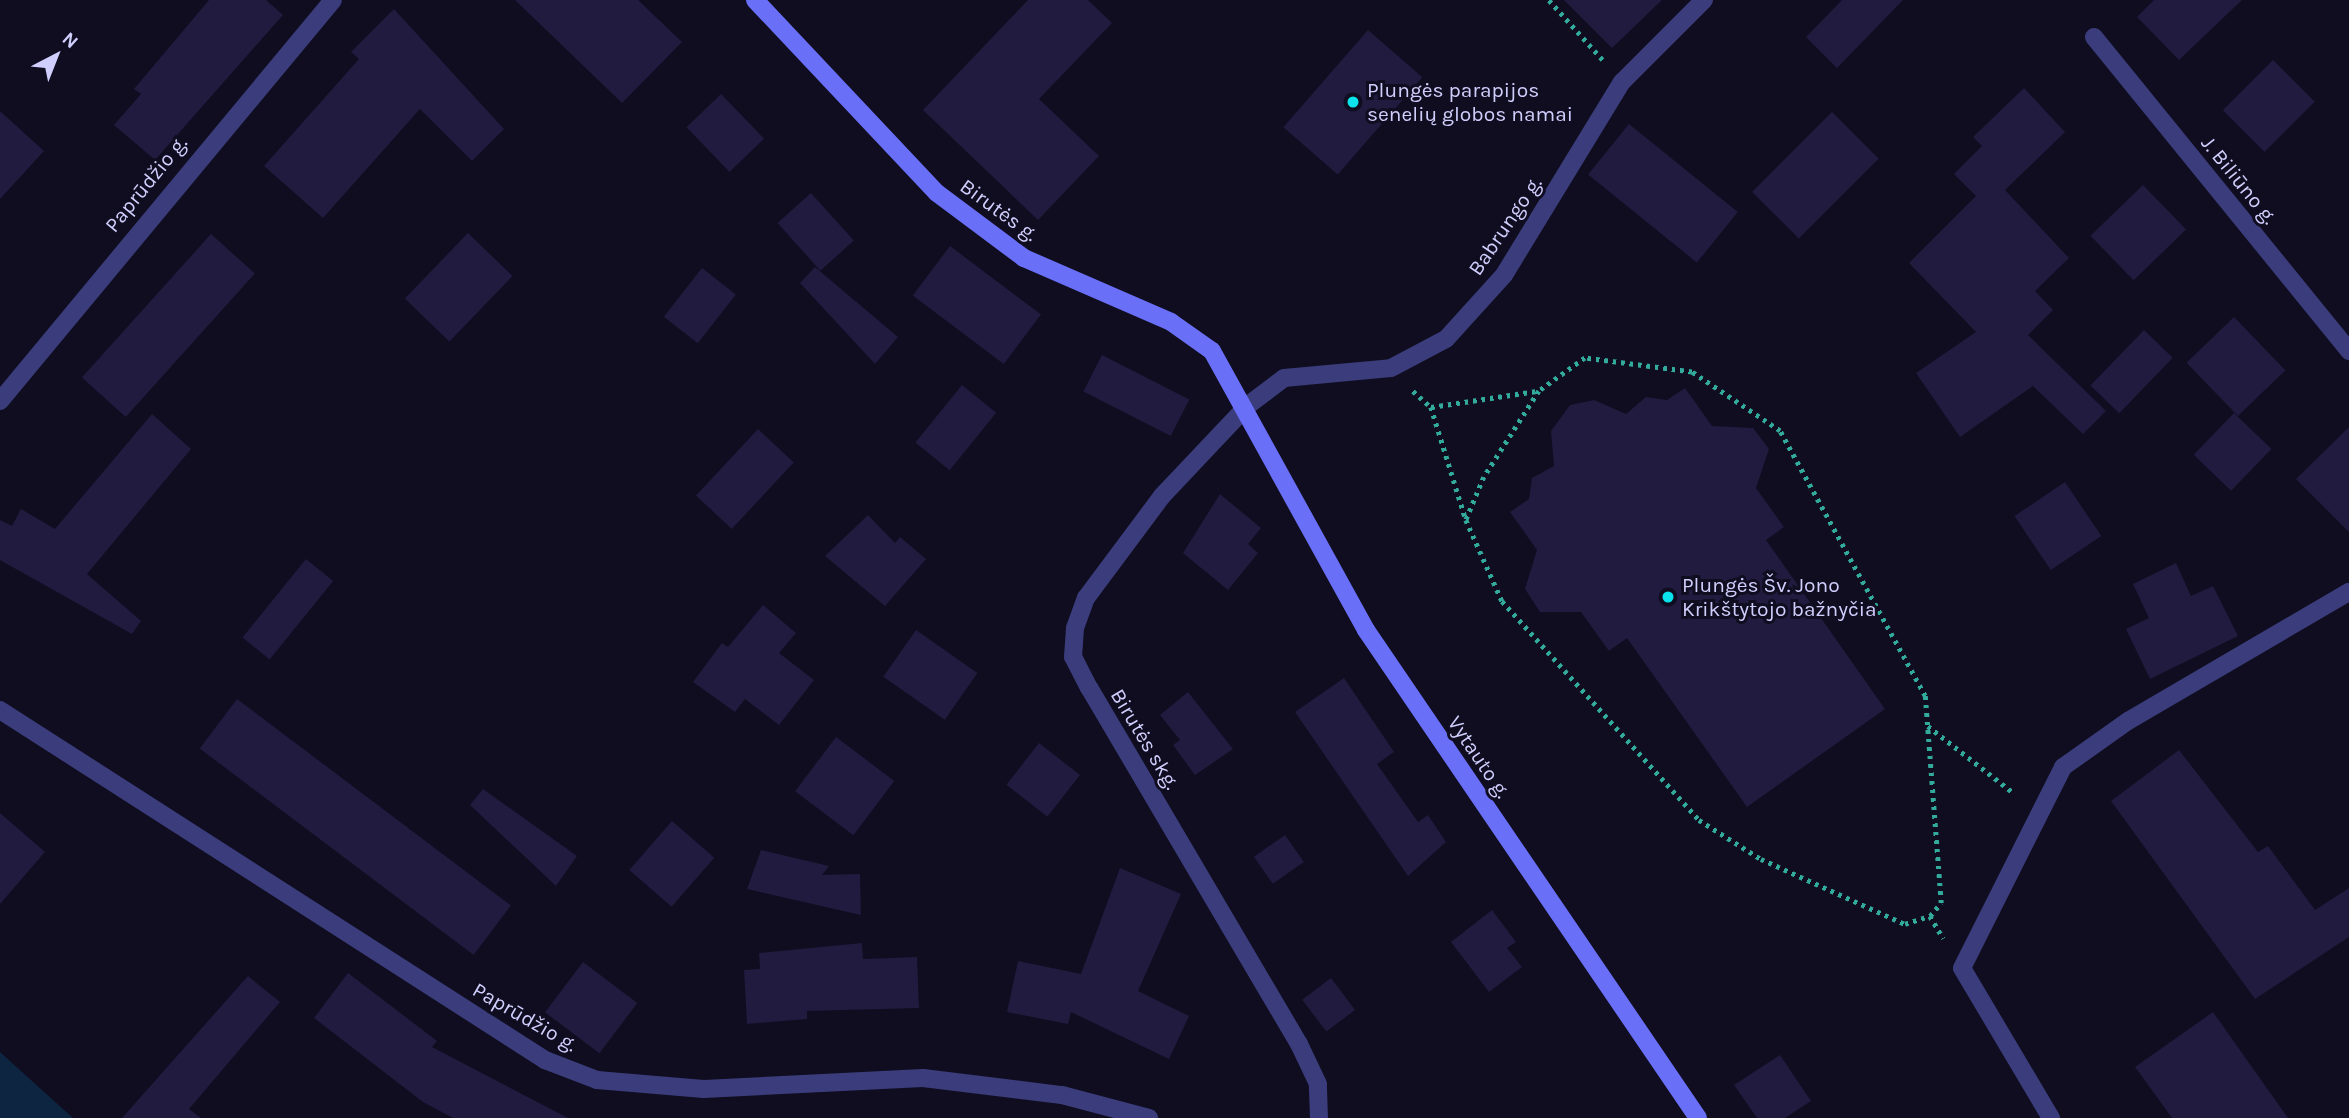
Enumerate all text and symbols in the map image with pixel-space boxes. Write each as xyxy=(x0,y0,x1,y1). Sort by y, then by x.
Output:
north arrow xyxy=(21,21,91,91)
text: N xyxy=(58,28,82,53)
place label: Plungės parapijos senelių globos namai xyxy=(1367,77,1573,127)
marker: Plungės parapijos senelių globos namai xyxy=(1345,94,1361,110)
street label: Paprūdžio g. xyxy=(100,131,192,237)
street label: J. Biliūno g. xyxy=(2196,131,2282,229)
street label: Babrungo g. xyxy=(1463,172,1547,280)
street label: Birutės g. xyxy=(955,173,1043,247)
place label: Plungės Šv. Jono Krikštytojo bažnyčia xyxy=(1682,572,1877,622)
marker: Plungės Šv. Jono Krikštytojo bažnyčia xyxy=(1660,589,1676,605)
street label: Birutės skg. xyxy=(1105,684,1185,794)
street label: Vytauto g. xyxy=(1442,711,1516,803)
street label: Paprūdžio g. xyxy=(468,977,582,1057)

